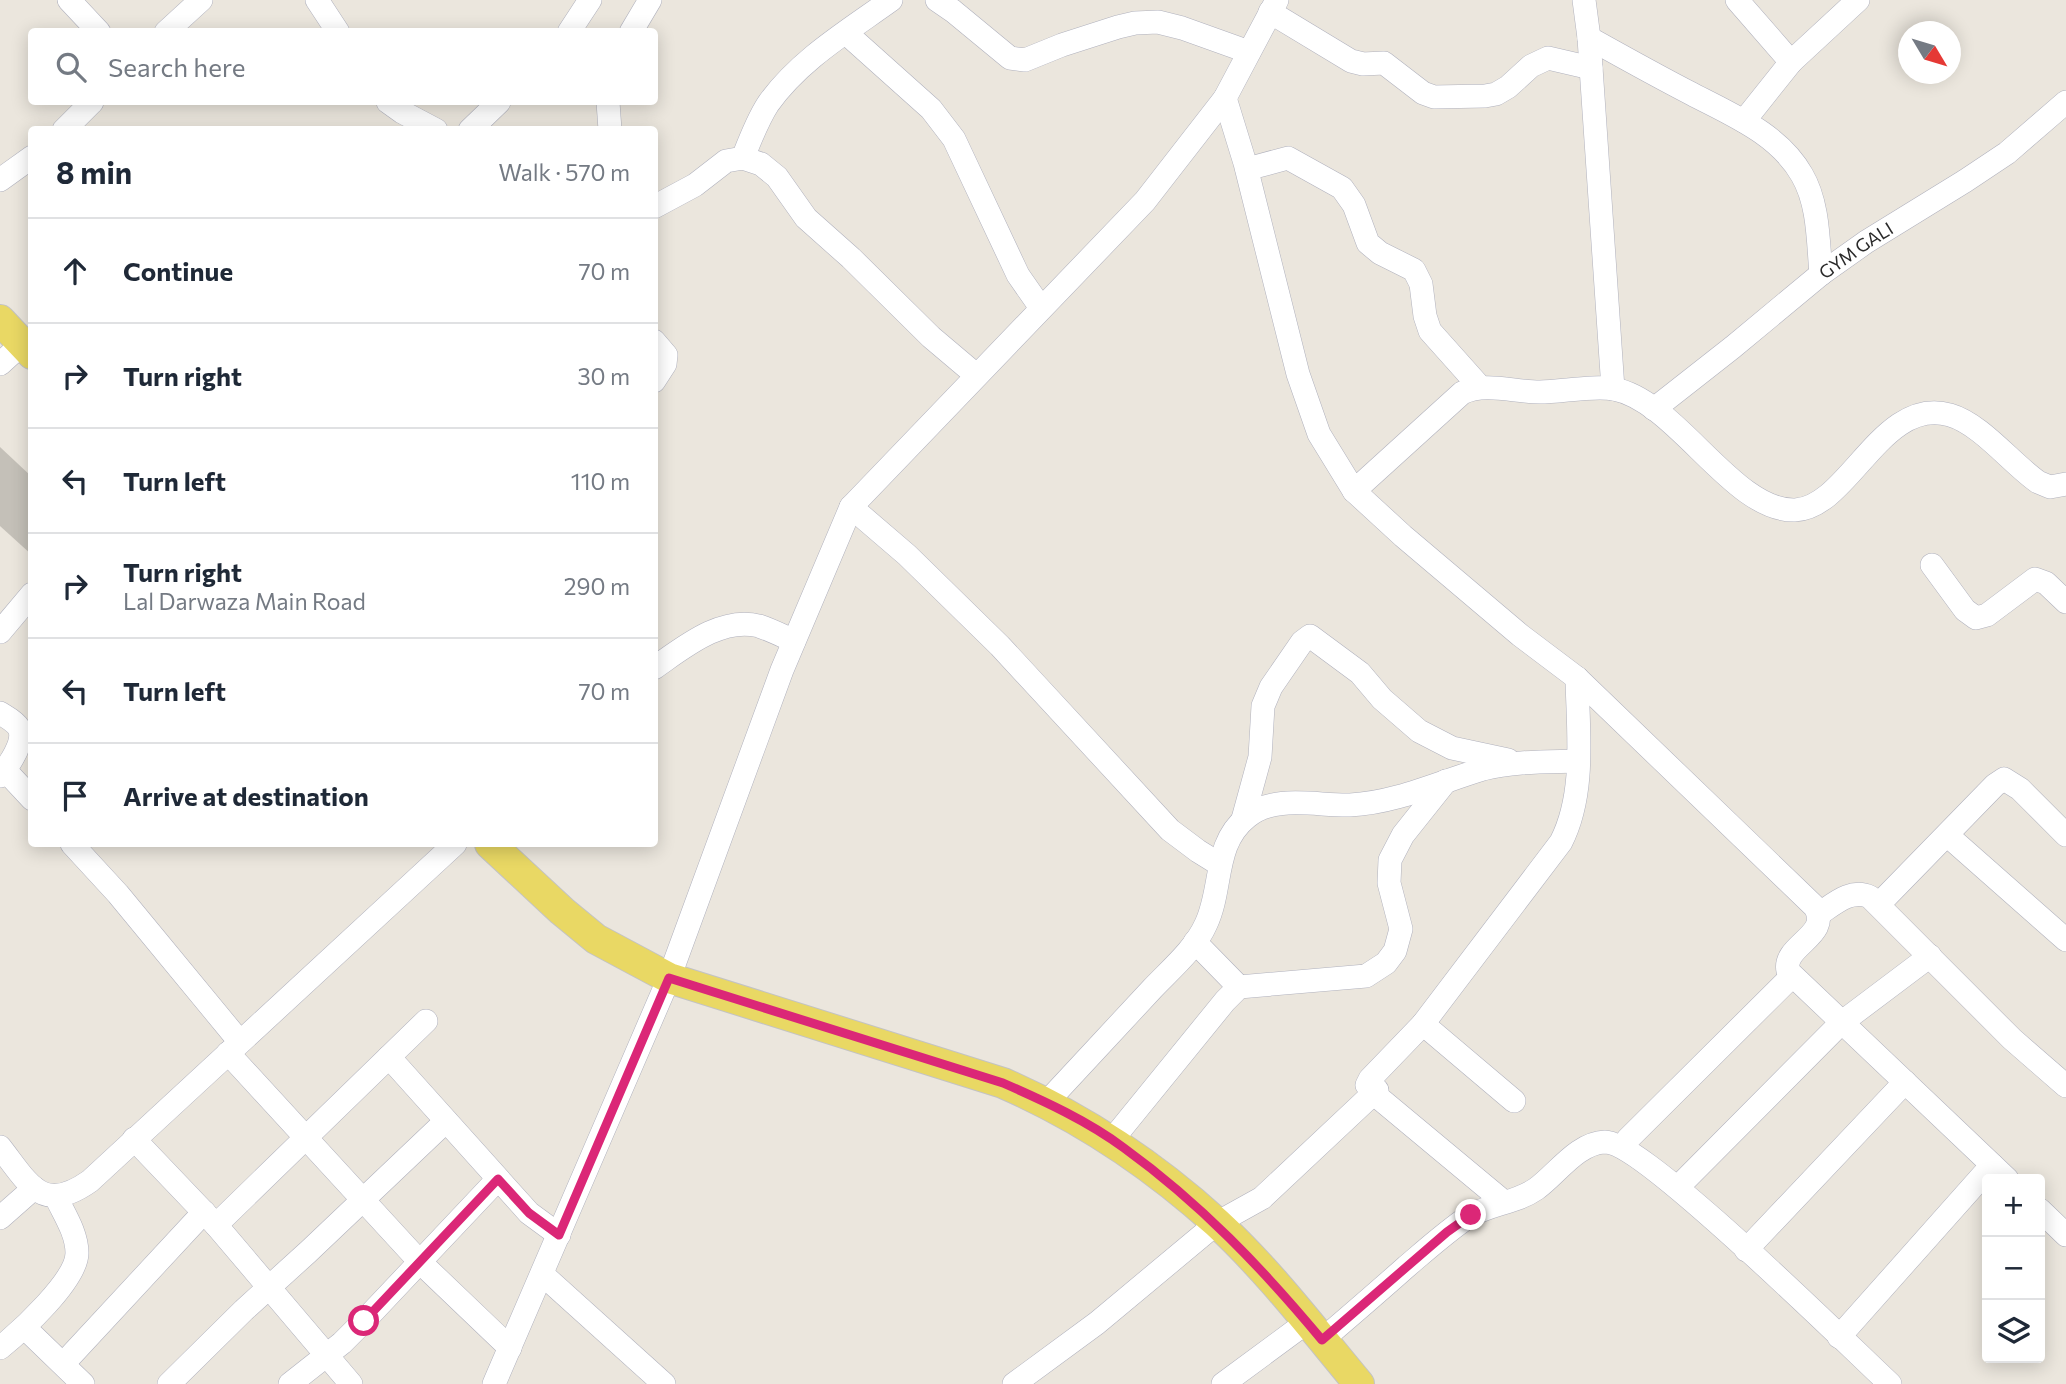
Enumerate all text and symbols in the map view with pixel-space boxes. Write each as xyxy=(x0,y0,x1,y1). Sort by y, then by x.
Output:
north arrow xyxy=(1898,21,1961,84)
search box xyxy=(28,28,658,105)
icon: search xyxy=(52,48,90,86)
text: Search here xyxy=(108,51,246,82)
text: 8 min xyxy=(56,153,132,190)
text: Walk · 570 m xyxy=(498,158,630,186)
street label: GYM GALI xyxy=(1814,217,1897,283)
icon: ahead xyxy=(56,252,94,290)
text: Continue xyxy=(123,255,233,286)
text: 70 m xyxy=(578,257,630,285)
icon: right xyxy=(56,357,94,395)
text: Turn right xyxy=(123,360,242,391)
text: 30 m xyxy=(577,362,630,390)
icon: left xyxy=(56,462,94,500)
text: Turn left xyxy=(123,465,226,496)
text: 110 m xyxy=(571,467,630,495)
text: Turn right xyxy=(123,556,242,587)
icon: right xyxy=(56,567,94,605)
text: 290 m xyxy=(564,572,630,600)
text: Lal Darwaza Main Road xyxy=(123,587,366,615)
icon: left xyxy=(56,672,94,710)
text: Turn left xyxy=(123,675,226,706)
text: 70 m xyxy=(578,677,630,705)
icon: arrive xyxy=(56,777,94,815)
text: Arrive at destination xyxy=(123,780,369,811)
map controls xyxy=(1982,1174,2045,1363)
button: + xyxy=(1982,1174,2045,1237)
route end xyxy=(1455,1199,1486,1230)
button: − xyxy=(1982,1237,2045,1300)
button: layers xyxy=(1982,1300,2045,1363)
route start xyxy=(348,1305,379,1336)

